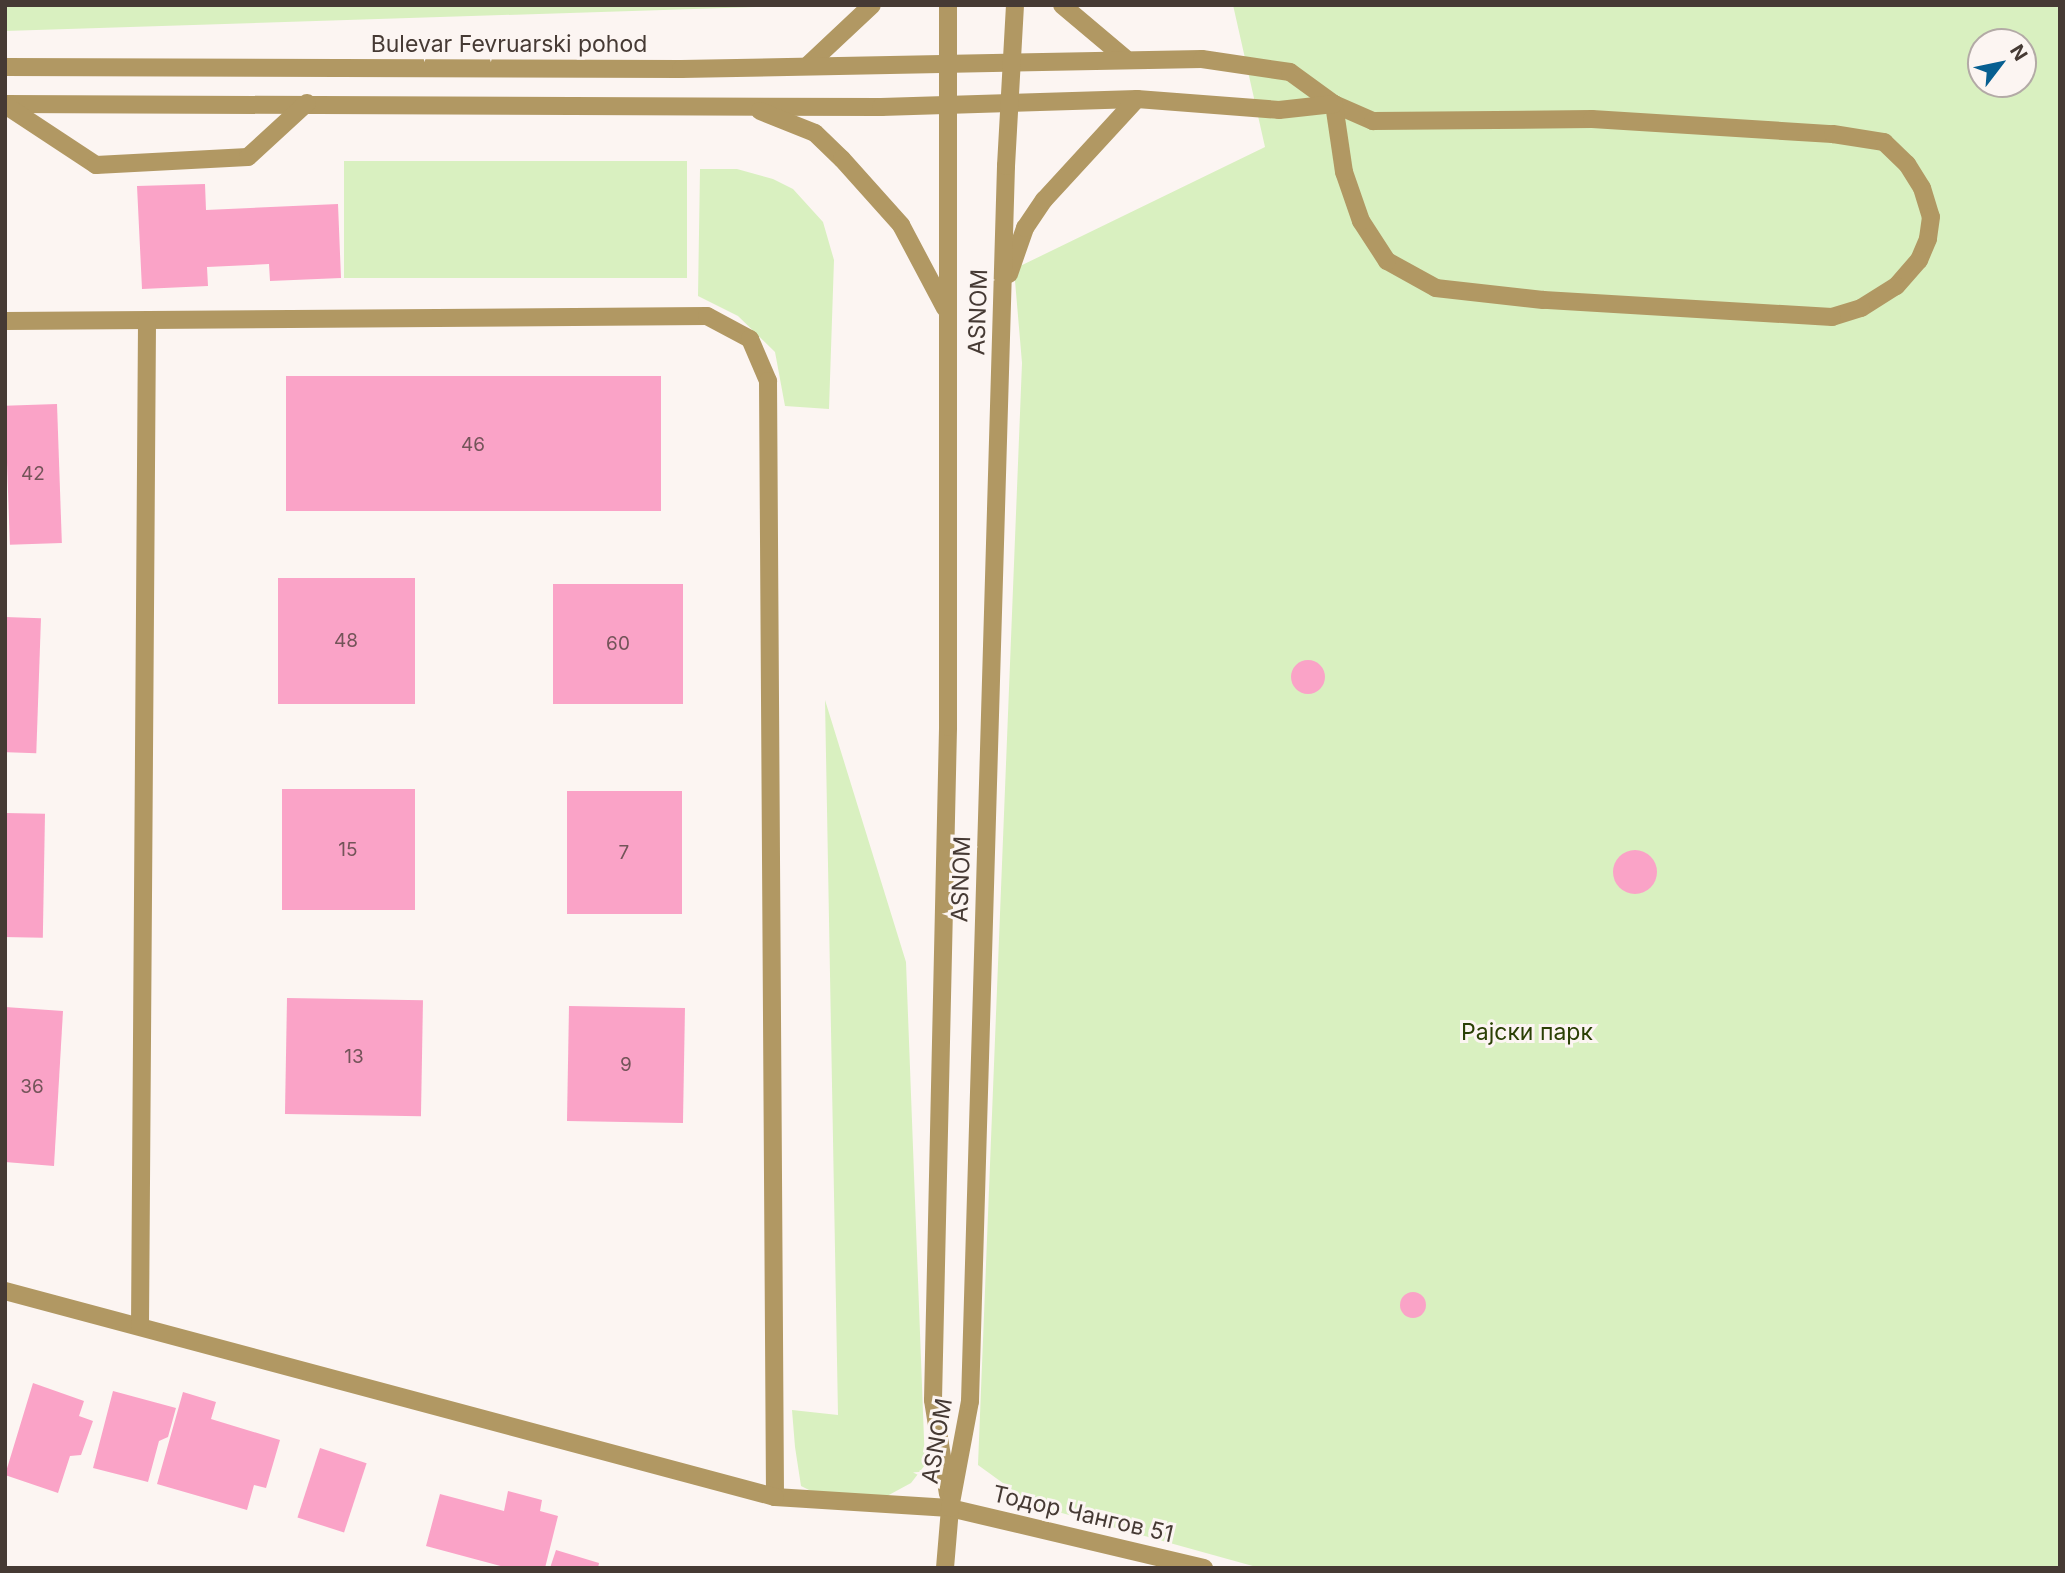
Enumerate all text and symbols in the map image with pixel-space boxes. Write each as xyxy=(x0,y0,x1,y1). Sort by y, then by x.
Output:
north arrow xyxy=(1967,28,2037,98)
street label: Bulevar Fevruarski pohod xyxy=(371,30,647,58)
text: N xyxy=(2005,40,2032,65)
street label: ASNOM xyxy=(963,268,993,356)
house number: 46 xyxy=(461,434,485,456)
house number: 42 xyxy=(21,463,45,485)
house number: 48 xyxy=(334,630,358,652)
house number: 60 xyxy=(606,633,630,655)
street label: ASNOM xyxy=(946,835,976,923)
house number: 15 xyxy=(338,839,358,861)
house number: 7 xyxy=(619,842,629,864)
park label: Рајски парк xyxy=(1461,1018,1593,1046)
house number: 13 xyxy=(344,1046,364,1068)
house number: 9 xyxy=(620,1054,632,1076)
house number: 36 xyxy=(20,1076,44,1098)
street label: ASNOM xyxy=(916,1396,958,1486)
street label: Тодор Чангов 51 xyxy=(990,1480,1176,1548)

